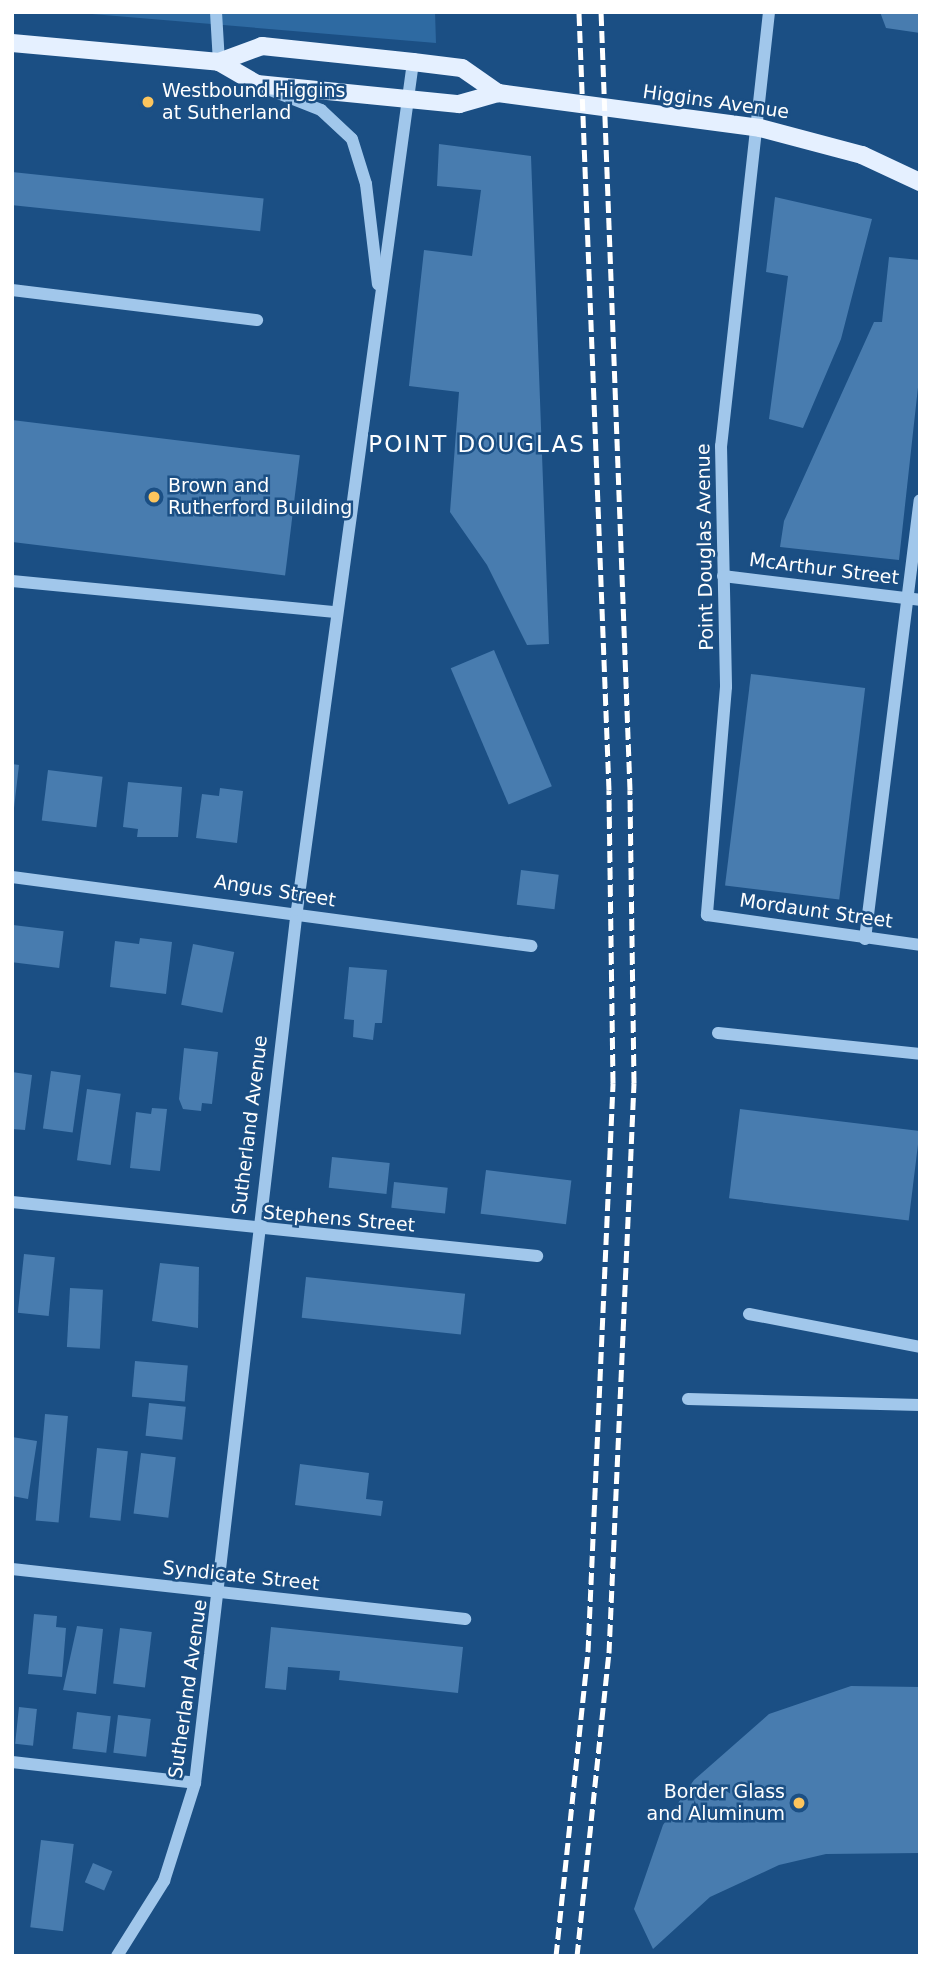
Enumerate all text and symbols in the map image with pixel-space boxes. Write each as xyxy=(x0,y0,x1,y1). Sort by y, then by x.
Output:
place label: Westbound Higgins at Sutherland xyxy=(162,80,345,124)
street label: Higgins Avenue xyxy=(641,80,791,124)
marker: Westbound Higgins at Sutherland xyxy=(140,94,156,110)
district label: POINT DOUGLAS xyxy=(370,430,584,458)
street label: Point Douglas Avenue xyxy=(692,443,718,651)
place label: Brown and Rutherford Building xyxy=(168,475,352,519)
marker: Brown and Rutherford Building xyxy=(146,489,162,505)
street label: McArthur Street xyxy=(748,548,900,590)
street label: Angus Street xyxy=(213,870,337,912)
street label: Mordaunt Street xyxy=(738,889,894,933)
street label: Sutherland Avenue xyxy=(228,1034,272,1216)
street label: Stephens Street xyxy=(262,1201,416,1237)
street label: Syndicate Street xyxy=(161,1556,321,1596)
street label: Sutherland Avenue xyxy=(164,1598,212,1780)
place label: Border Glass and Aluminum xyxy=(647,1781,785,1825)
marker: Border Glass and Aluminum xyxy=(791,1795,807,1811)

